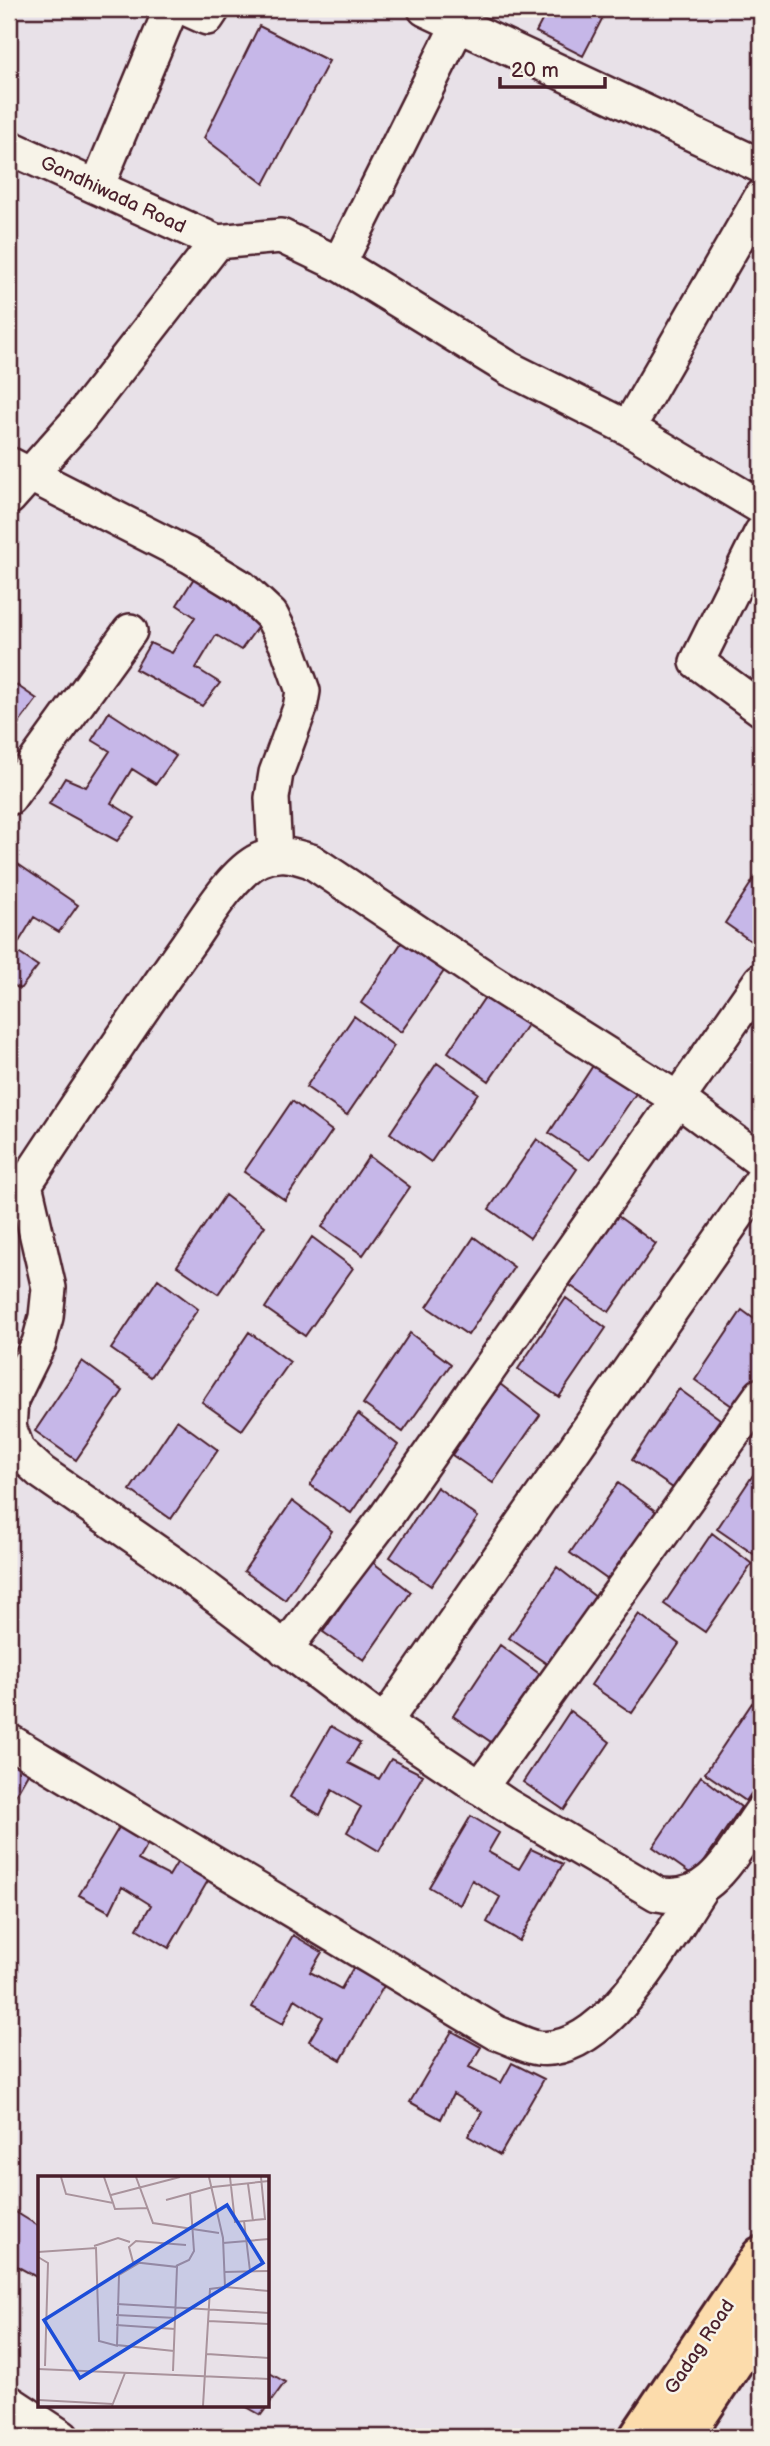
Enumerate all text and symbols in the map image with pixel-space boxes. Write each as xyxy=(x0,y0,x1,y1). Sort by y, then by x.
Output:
scale bar xyxy=(500,46,606,90)
text: 20 m xyxy=(511,58,559,83)
street label: Gandhiwada Road xyxy=(37,151,189,239)
inset map xyxy=(38,2176,270,2408)
street label: Gadag Road xyxy=(660,2296,740,2398)

